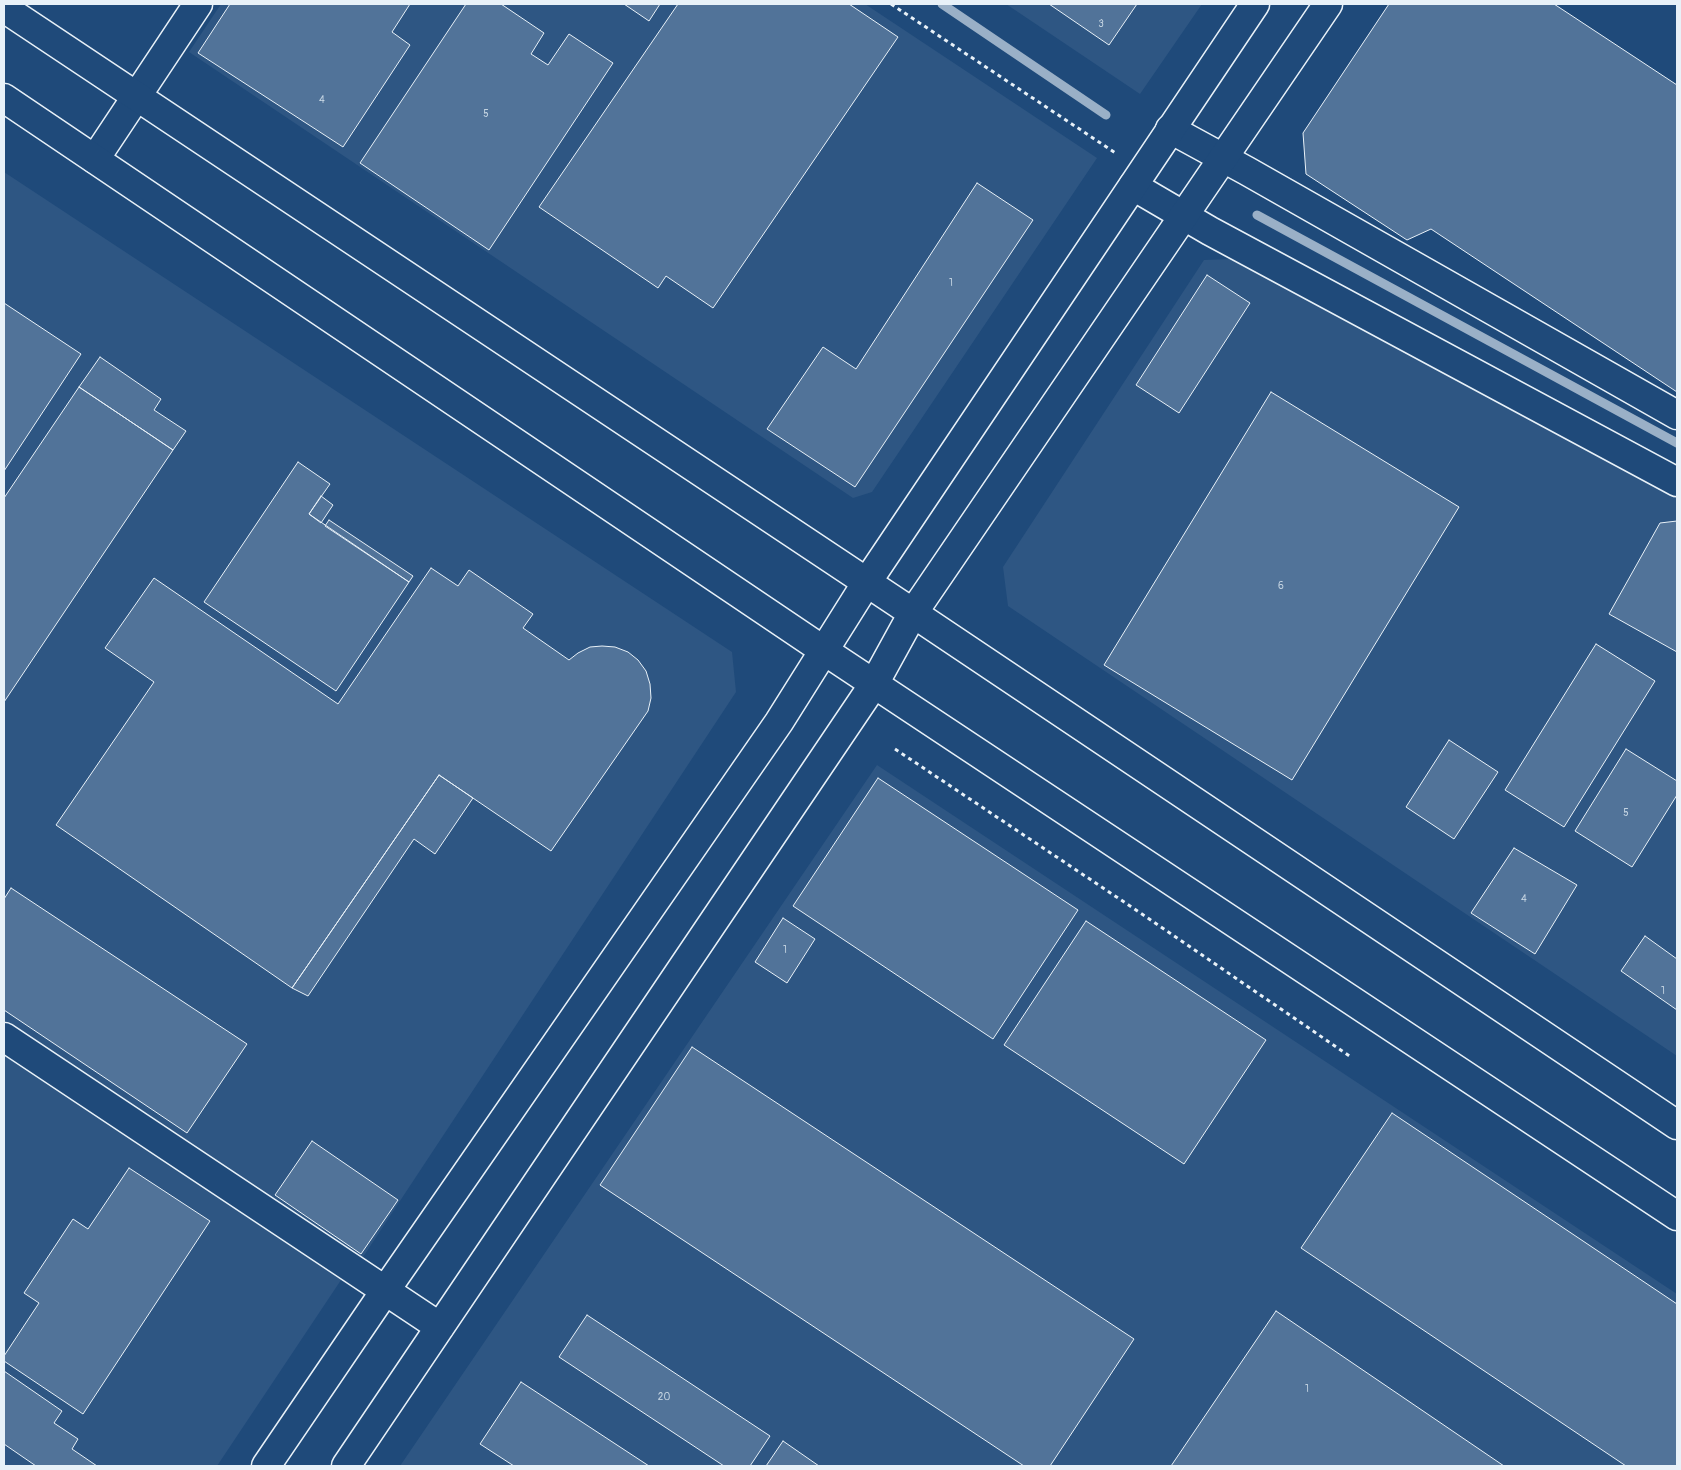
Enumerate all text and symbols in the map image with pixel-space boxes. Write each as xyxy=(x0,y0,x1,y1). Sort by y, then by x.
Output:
house number: 3 xyxy=(1098,18,1104,30)
house number: 4 xyxy=(319,94,325,106)
house number: 5 xyxy=(483,108,489,120)
house number: 1 xyxy=(949,277,953,289)
house number: 6 xyxy=(1278,580,1284,592)
house number: 5 xyxy=(1623,807,1629,819)
house number: 4 xyxy=(1521,893,1527,905)
house number: 1 xyxy=(783,944,787,956)
house number: 1 xyxy=(1661,985,1665,997)
house number: 1 xyxy=(1305,1383,1309,1395)
house number: 20 xyxy=(658,1391,670,1403)

